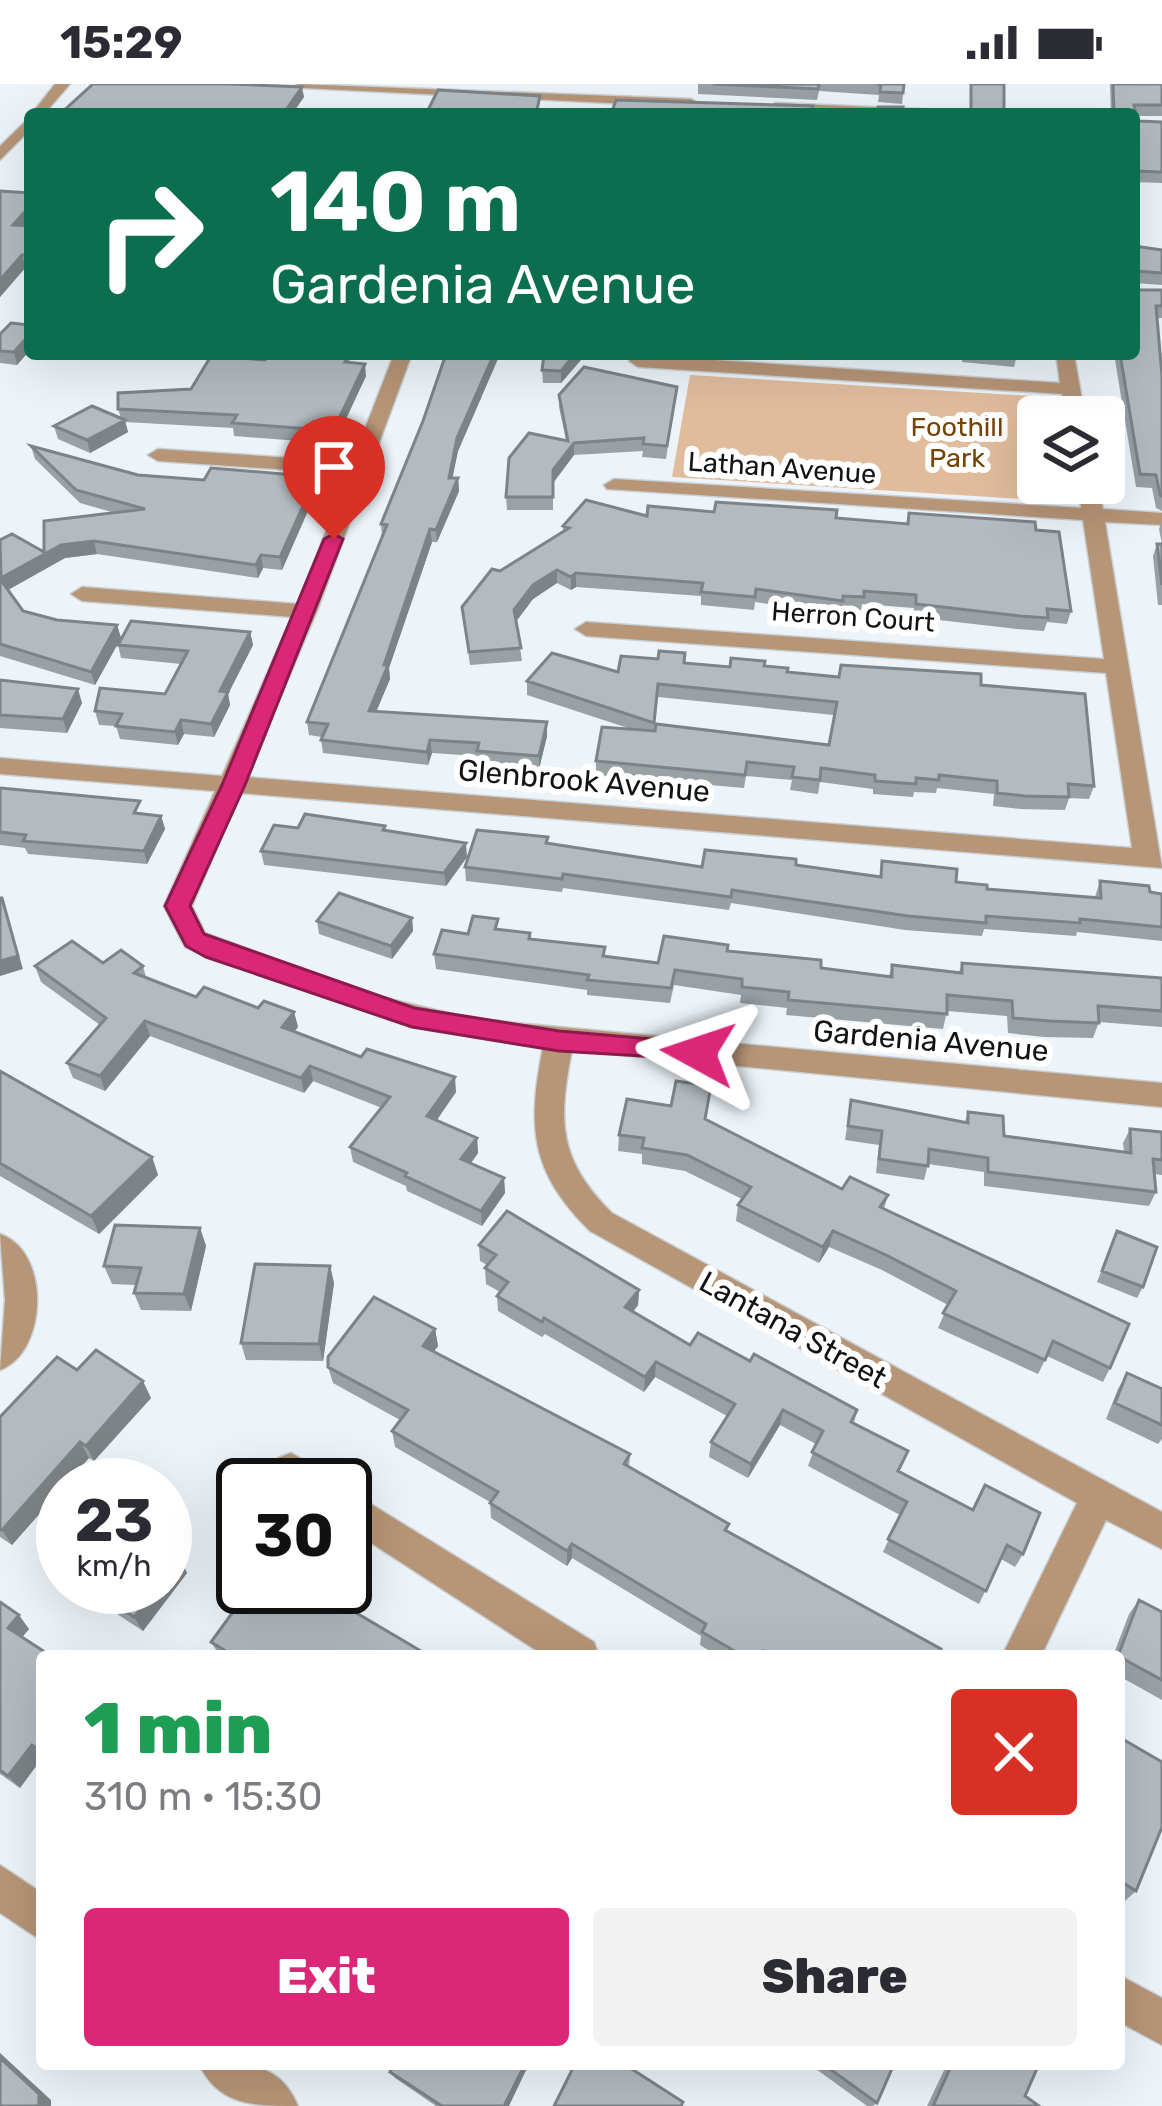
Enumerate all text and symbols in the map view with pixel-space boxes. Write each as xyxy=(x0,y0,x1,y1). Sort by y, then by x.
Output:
text: 15:29 xyxy=(60,16,183,69)
text: 140 m xyxy=(270,152,521,252)
icon: right xyxy=(72,156,228,312)
text: Gardenia Avenue xyxy=(270,253,695,317)
map controls xyxy=(1017,396,1125,504)
button: layers xyxy=(1017,396,1125,504)
park label: Foothill Park xyxy=(911,411,1004,474)
pin xyxy=(283,416,385,539)
icon: arrive xyxy=(301,434,367,500)
street label: Lathan Avenue xyxy=(687,445,877,491)
street label: Herron Court xyxy=(770,595,936,639)
street label: Glenbrook Avenue xyxy=(456,752,712,810)
position arrow xyxy=(635,990,761,1116)
street label: Gardenia Avenue xyxy=(812,1013,1050,1069)
street label: Lantana Street xyxy=(693,1264,893,1396)
speed limit sign: 30 xyxy=(216,1458,372,1614)
text: 23 xyxy=(75,1485,153,1556)
text: km/h xyxy=(77,1548,151,1584)
text: 1 min xyxy=(84,1686,272,1771)
button: close xyxy=(951,1689,1077,1815)
text: 310 m · 15:30 xyxy=(84,1774,322,1820)
button: Exit xyxy=(84,1908,569,2046)
button: Share xyxy=(593,1908,1077,2046)

